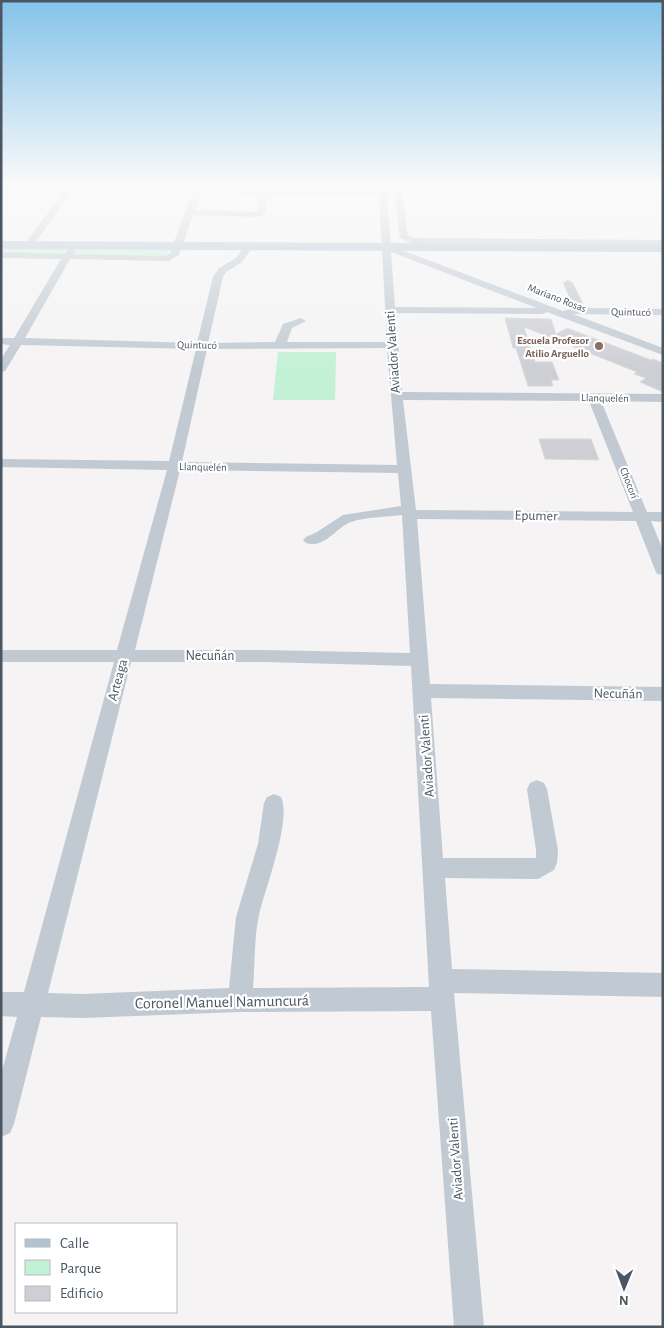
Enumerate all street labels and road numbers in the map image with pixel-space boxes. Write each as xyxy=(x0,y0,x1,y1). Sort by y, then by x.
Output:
street label: Mariano Rosas xyxy=(526,282,588,314)
street label: Quintucó xyxy=(611,306,651,318)
street label: Aviador Valenti xyxy=(383,310,403,394)
street label: Quintucó xyxy=(177,339,217,351)
street label: Llanquelén xyxy=(581,392,629,404)
street label: Llanquelén xyxy=(179,461,227,473)
street label: Chocorí xyxy=(618,466,640,500)
street label: Epumer xyxy=(514,509,558,523)
street label: Necuñán xyxy=(186,649,234,663)
street label: Arteaga xyxy=(106,657,130,702)
street label: Necuñán xyxy=(593,687,643,701)
street label: Aviador Valenti xyxy=(417,714,437,798)
street label: Coronel Manuel Namuncurá xyxy=(135,992,309,1012)
street label: Aviador Valenti xyxy=(446,1117,466,1201)

